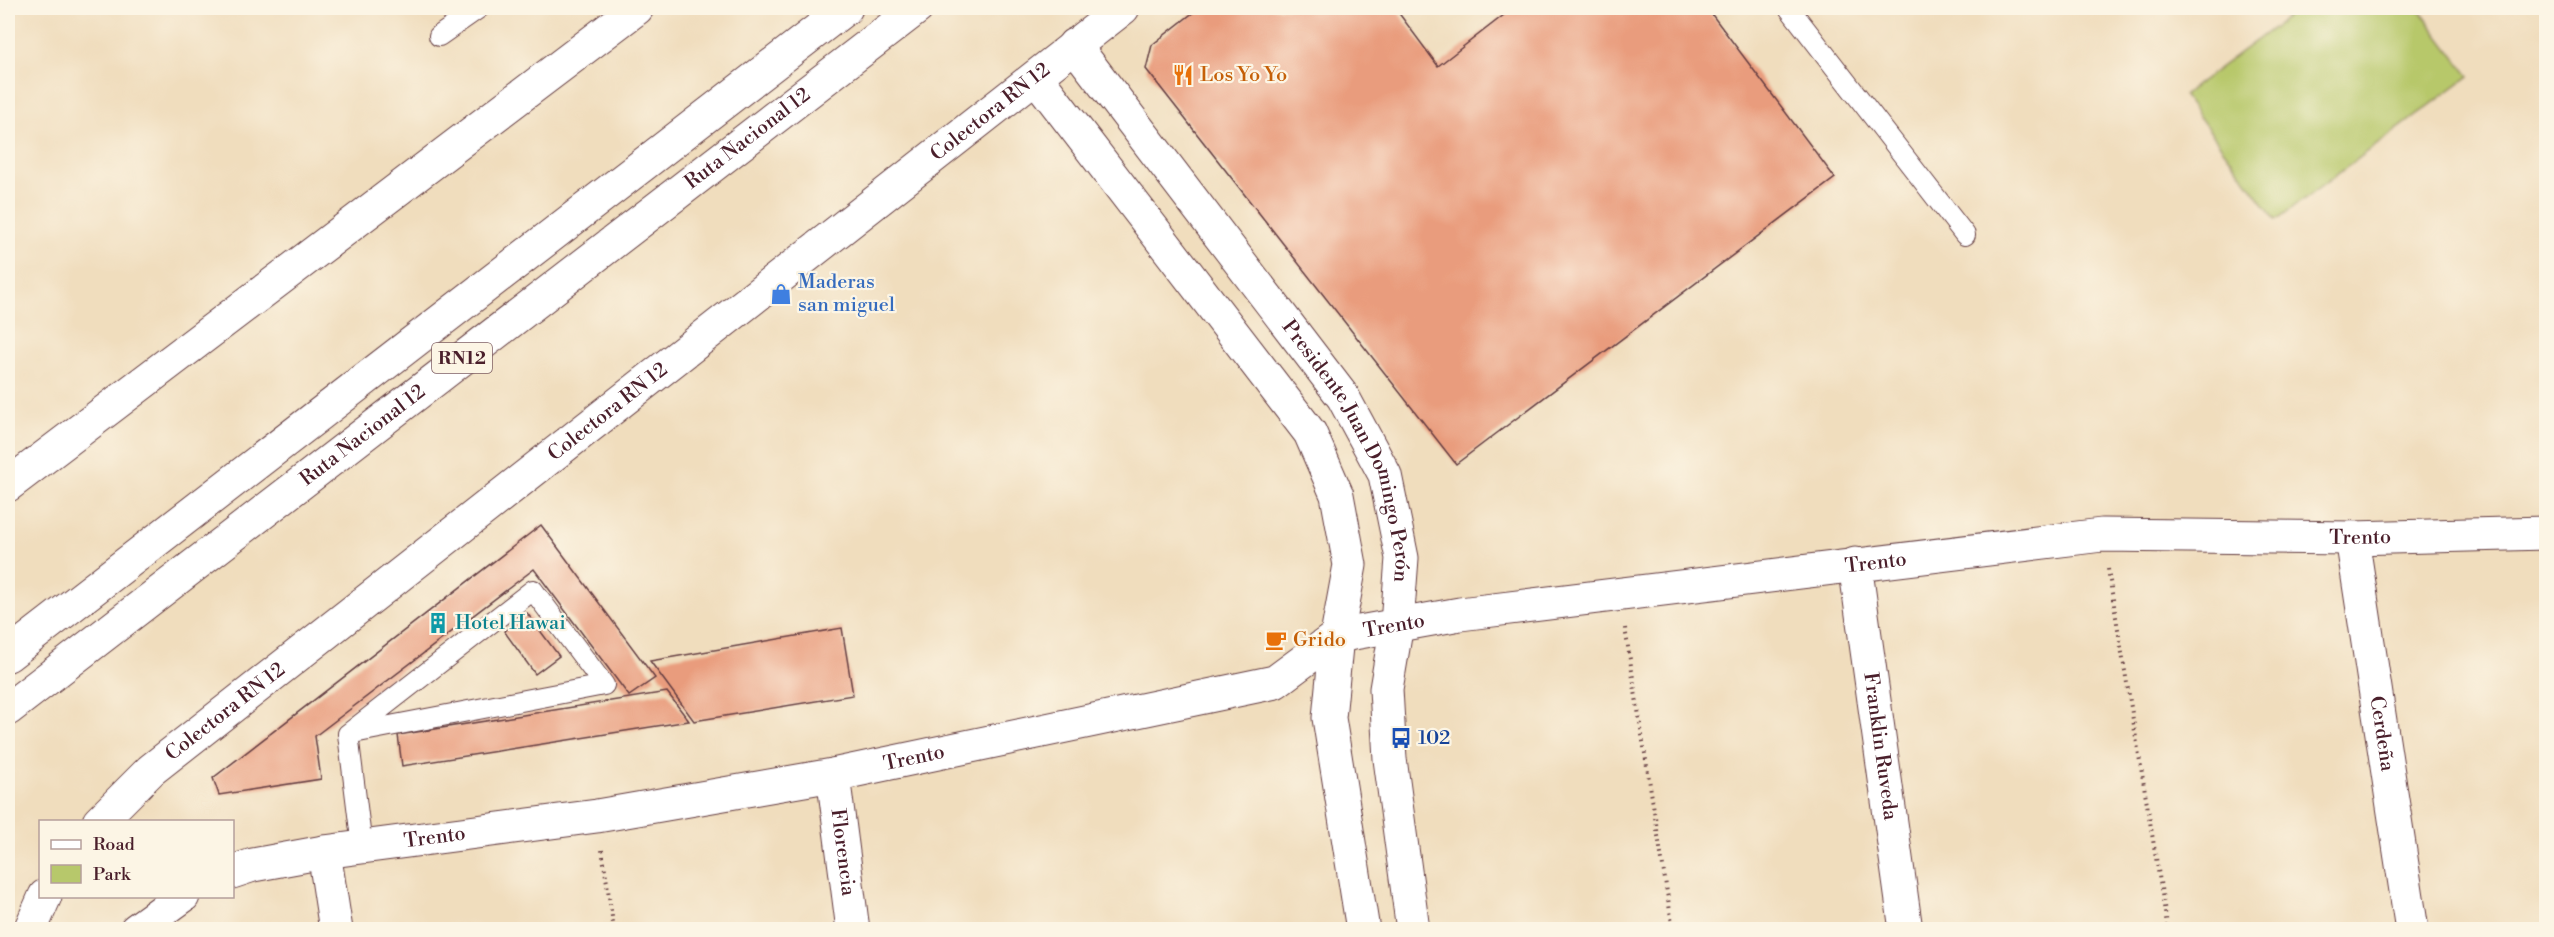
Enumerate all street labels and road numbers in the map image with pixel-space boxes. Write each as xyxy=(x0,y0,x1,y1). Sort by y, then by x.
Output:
street label: Colectora RN 12 xyxy=(925,57,1055,167)
street label: Ruta Nacional 12 xyxy=(680,82,815,195)
street label: Presidente Juan Domingo Perón xyxy=(1276,315,1415,583)
road number: RN12 xyxy=(432,343,492,373)
street label: Colectora RN 12 xyxy=(543,357,673,467)
street label: Ruta Nacional 12 xyxy=(295,379,431,492)
street label: Trento xyxy=(2329,524,2391,551)
street label: Trento xyxy=(1844,547,1908,579)
street label: Trento xyxy=(1361,608,1427,644)
street label: Colectora RN 12 xyxy=(160,657,290,766)
street label: Franklin Ruveda xyxy=(1858,671,1903,823)
street label: Cerdeña xyxy=(2364,694,2400,774)
street label: Trento xyxy=(881,739,947,777)
street label: Florencia xyxy=(825,807,861,898)
street label: Trento xyxy=(402,821,467,854)

